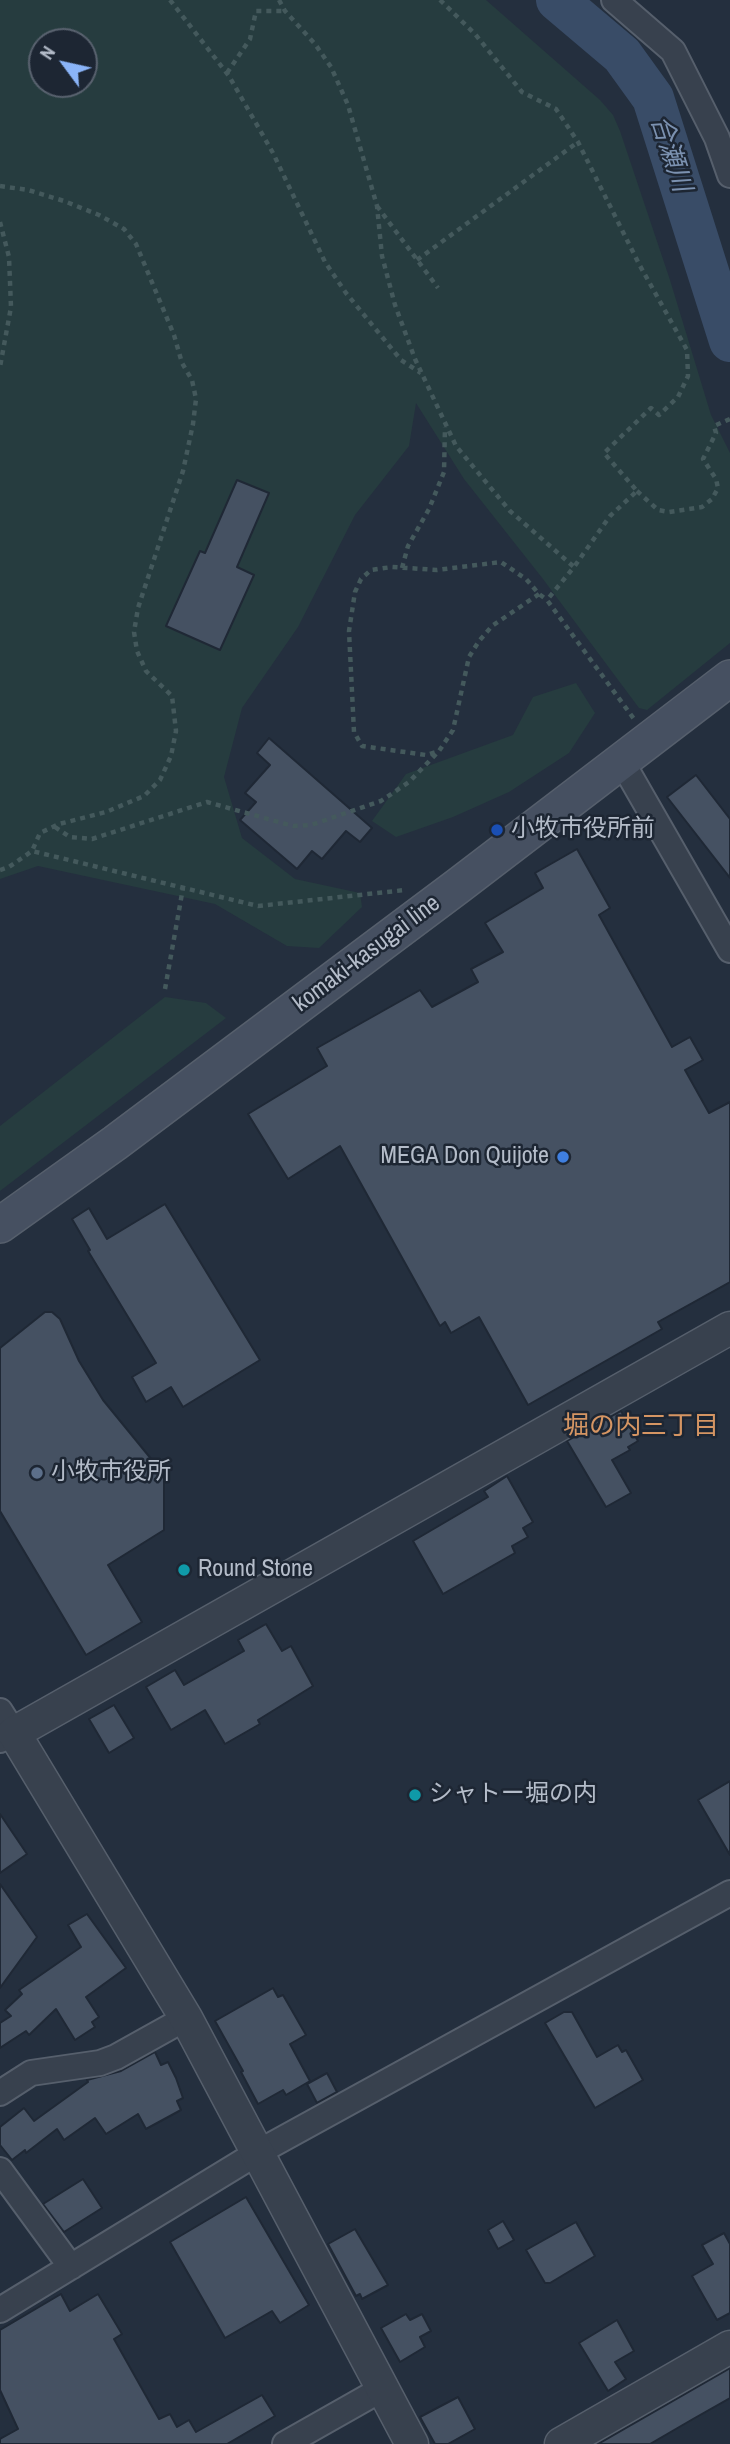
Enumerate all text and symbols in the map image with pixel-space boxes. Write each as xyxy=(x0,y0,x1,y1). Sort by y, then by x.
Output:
north arrow xyxy=(28,28,98,98)
text: N xyxy=(33,41,61,64)
water label: 合瀬川 xyxy=(643,112,697,196)
place label: 小牧市役所前 xyxy=(511,816,655,844)
marker: 小牧市役所前 xyxy=(489,822,505,838)
street label: komaki-kasugai line xyxy=(288,890,446,1018)
place label: MEGA Don Quijote xyxy=(381,1143,549,1171)
marker: MEGA Don Quijote xyxy=(555,1149,571,1165)
district label: 堀の内三丁目 xyxy=(563,1411,719,1443)
place label: 小牧市役所 xyxy=(51,1459,171,1487)
marker: 小牧市役所 xyxy=(29,1465,45,1481)
place label: Round Stone xyxy=(198,1556,313,1584)
marker: Round Stone xyxy=(176,1562,192,1578)
place label: シャトー堀の内 xyxy=(429,1781,597,1809)
marker: シャトー堀の内 xyxy=(407,1787,423,1803)

